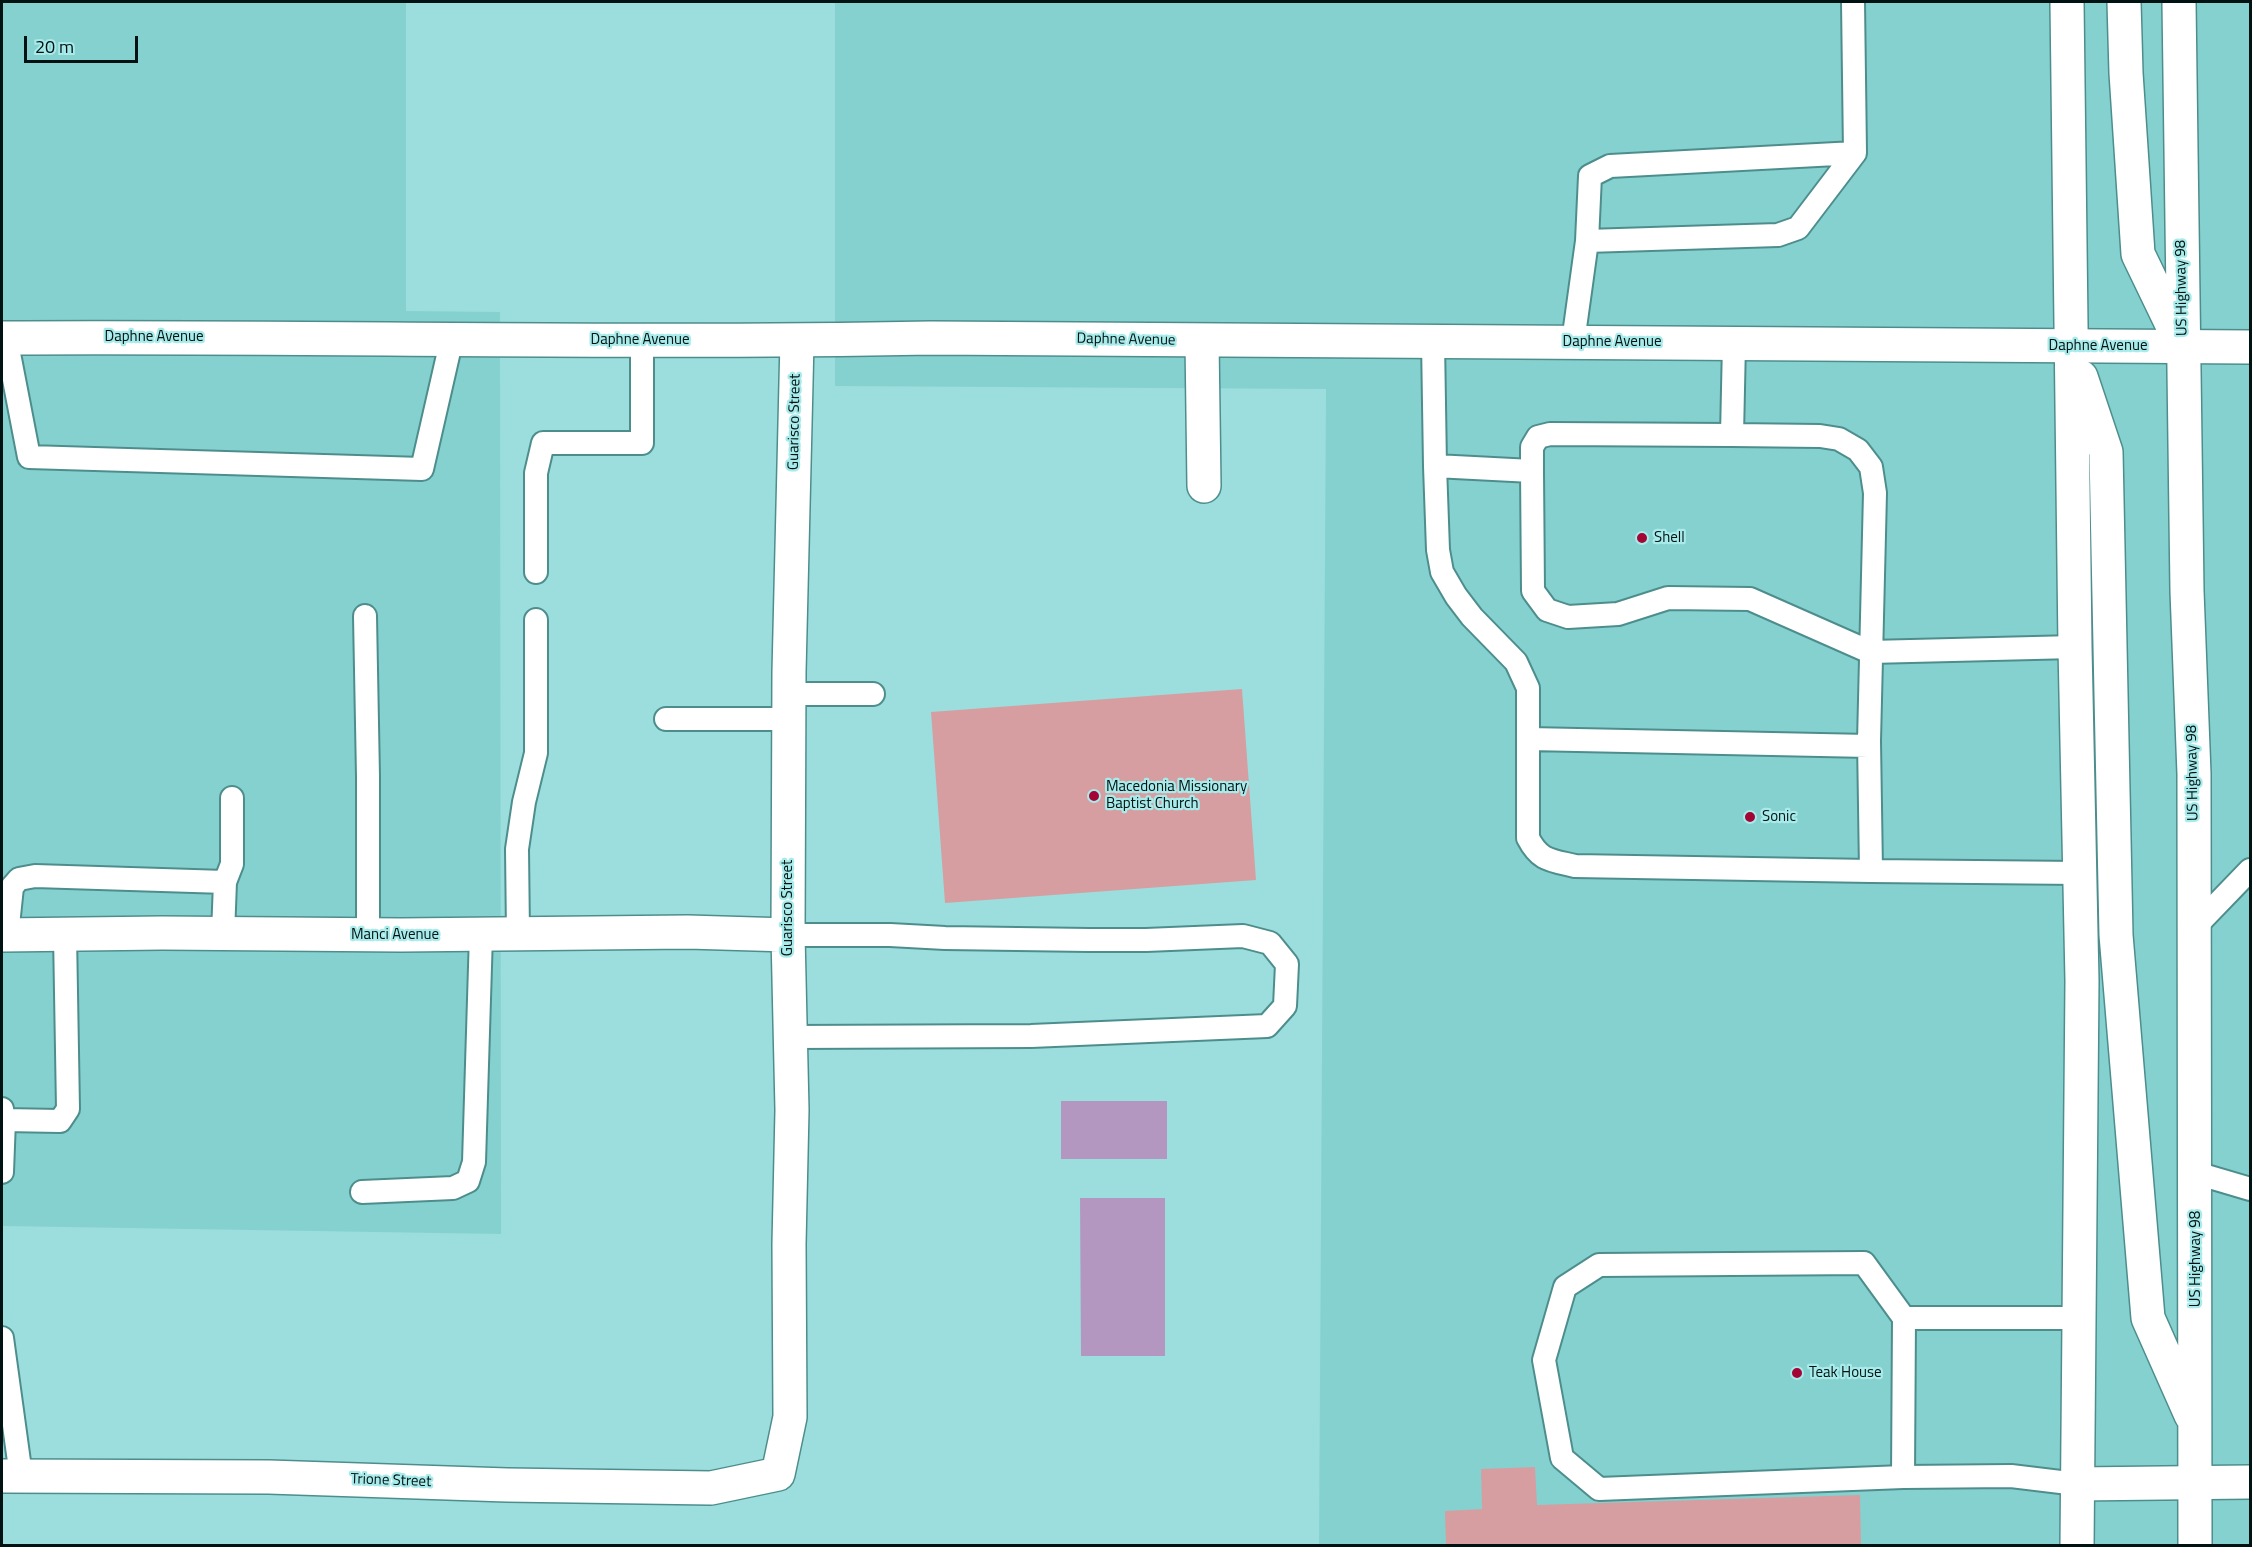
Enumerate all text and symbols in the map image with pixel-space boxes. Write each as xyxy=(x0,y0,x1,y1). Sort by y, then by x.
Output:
scale bar xyxy=(27,24,141,62)
text: 20 m xyxy=(35,33,74,60)
street label: US Highway 98 xyxy=(2172,240,2192,336)
street label: Daphne Avenue xyxy=(105,328,203,346)
street label: Daphne Avenue xyxy=(1076,330,1176,350)
street label: Daphne Avenue xyxy=(591,331,689,349)
street label: Daphne Avenue xyxy=(1563,333,1661,351)
street label: Daphne Avenue xyxy=(2049,337,2147,355)
street label: Guarisco Street xyxy=(785,374,805,470)
place label: Shell xyxy=(1654,529,1685,547)
marker: Shell xyxy=(1635,531,1649,545)
street label: US Highway 98 xyxy=(2183,725,2203,821)
place label: Macedonia Missionary Baptist Church xyxy=(1106,778,1247,813)
marker: Macedonia Missionary Baptist Church xyxy=(1087,789,1101,803)
place label: Sonic xyxy=(1762,808,1796,826)
marker: Sonic xyxy=(1743,810,1757,824)
street label: Guarisco Street xyxy=(779,860,797,956)
street label: Manci Avenue xyxy=(351,926,439,944)
street label: US Highway 98 xyxy=(2187,1211,2205,1307)
place label: Teak House xyxy=(1809,1364,1882,1382)
marker: Teak House xyxy=(1790,1366,1804,1380)
street label: Trione Street xyxy=(350,1471,432,1491)

